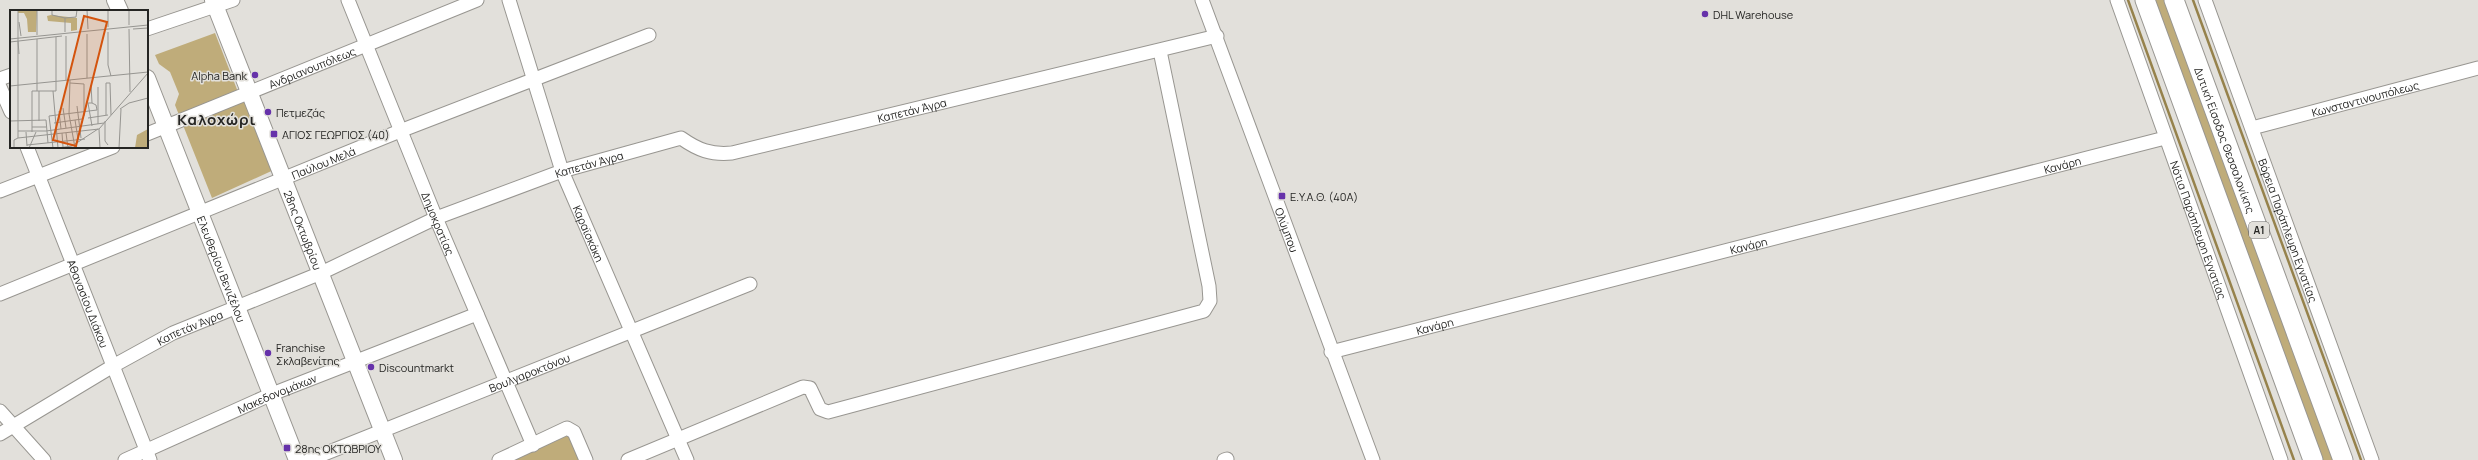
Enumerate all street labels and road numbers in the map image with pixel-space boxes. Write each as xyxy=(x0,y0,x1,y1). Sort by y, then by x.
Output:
street label: Ανδριανουπόλεως xyxy=(266,43,358,91)
street label: Δυτική Είσοδος Θεσσαλονίκης xyxy=(2192,65,2259,215)
street label: Κωνσταντινουπόλεως xyxy=(2310,77,2420,119)
street label: Καπετάν Άγρα xyxy=(876,94,948,125)
street label: Παύλου Μελά xyxy=(289,143,357,182)
street label: Καπετάν Άγρα xyxy=(553,147,625,181)
street label: Κανάρη xyxy=(2042,152,2083,176)
street label: Βόρεια Παράπλευρη Εγνατίας xyxy=(2256,156,2322,304)
street label: Νότια Παράπλευρη Εγνατίας xyxy=(2167,158,2231,301)
street label: 28ης Οκτωβρίου xyxy=(281,188,326,272)
street label: Δημοκρατίας xyxy=(419,189,458,257)
street label: Καραϊσκάκη xyxy=(570,203,608,264)
street label: Ολύμπου xyxy=(1272,205,1303,254)
street label: Ελευθερίου Βενιζέλου xyxy=(194,213,250,324)
road number: Α1 xyxy=(2249,222,2269,238)
street label: Κανάρη xyxy=(1728,233,1769,257)
street label: Αθανασίου Διάκου xyxy=(64,257,113,350)
street label: Καπετάν Άγρα xyxy=(154,306,225,348)
street label: Κανάρη xyxy=(1414,313,1455,337)
street label: Βουλγαροκτόνου xyxy=(486,349,572,395)
street label: Μακεδονομάχων xyxy=(235,370,319,416)

